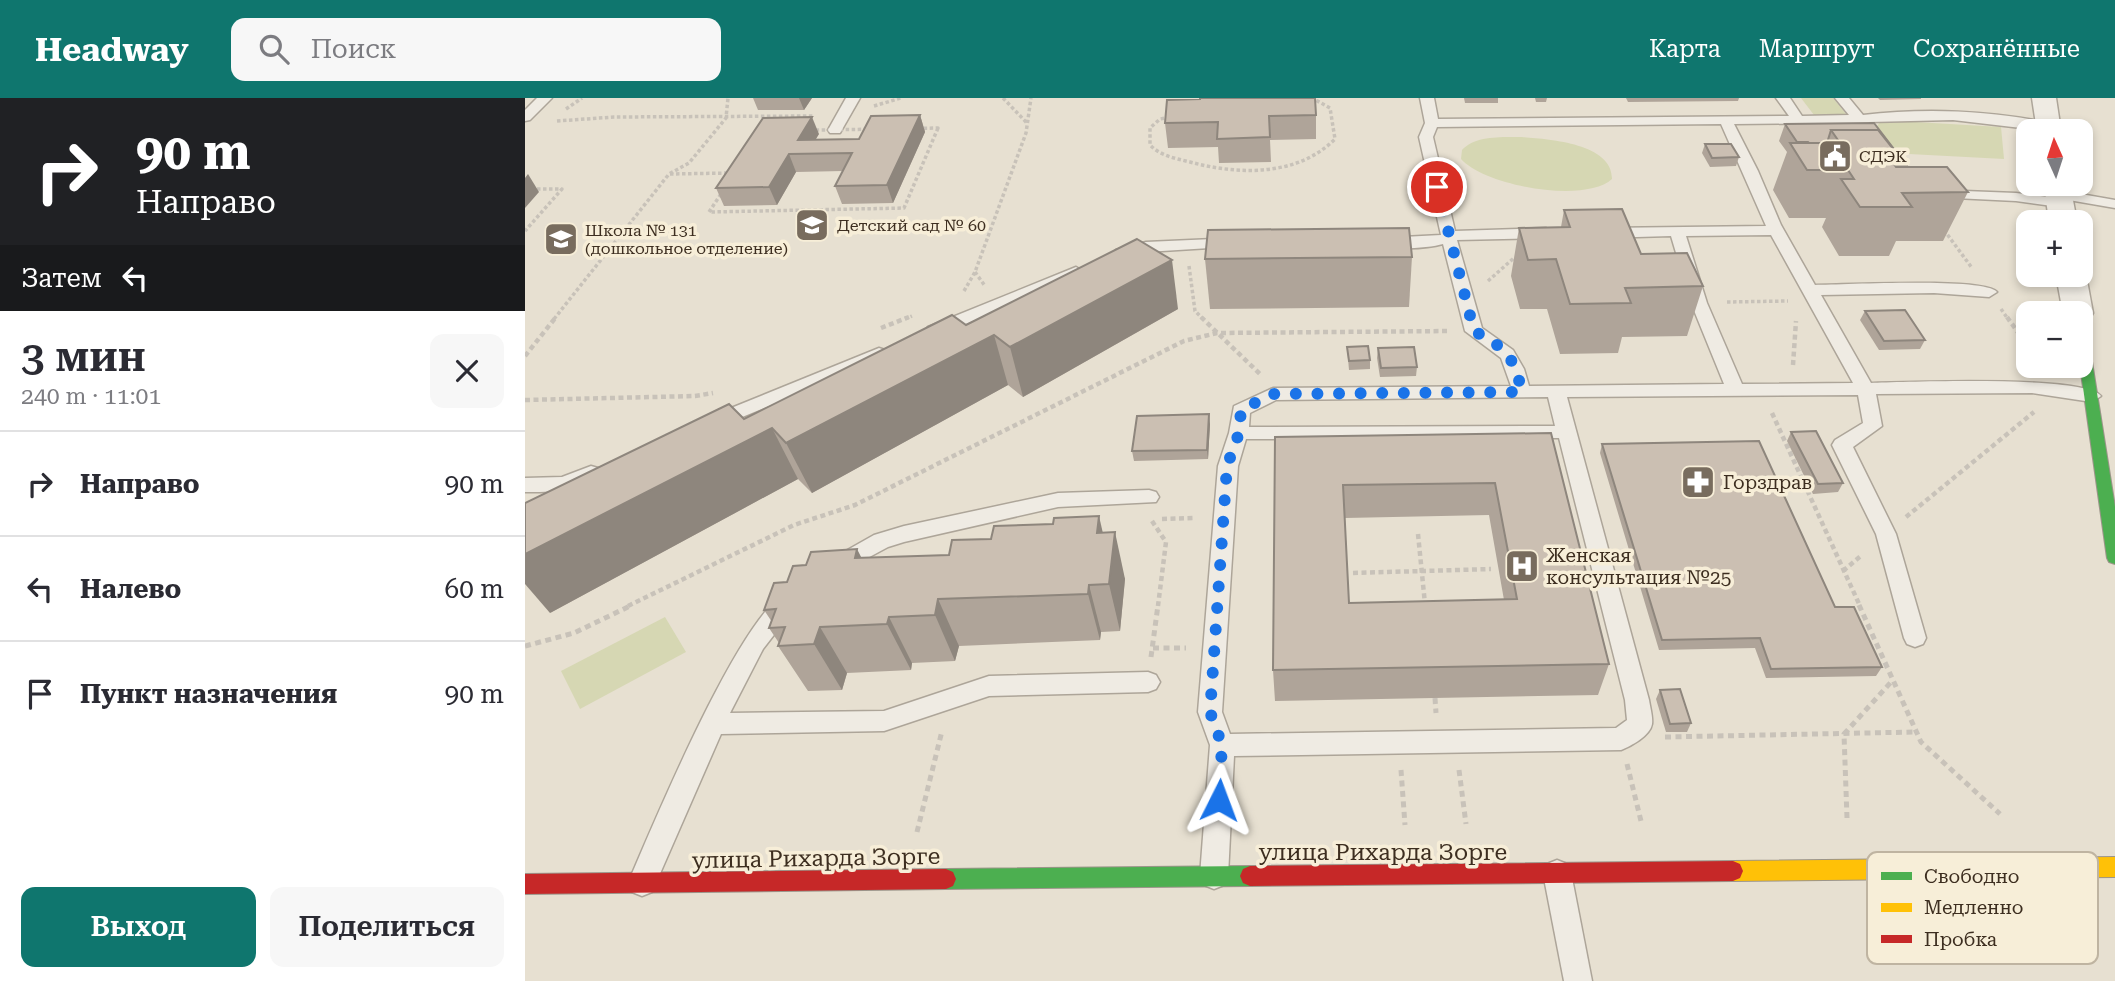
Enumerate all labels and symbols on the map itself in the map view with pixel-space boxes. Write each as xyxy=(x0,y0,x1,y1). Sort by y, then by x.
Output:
north arrow xyxy=(2016,119,2093,196)
public building icon: СДЭК xyxy=(1816,137,1854,175)
place label: СДЭК xyxy=(1859,147,1907,166)
pin xyxy=(1407,157,1467,217)
school or university icon: Детский сад № 60 xyxy=(793,206,831,244)
place label: Детский сад № 60 xyxy=(837,216,986,235)
school or university icon: Школа № 131 (дошкольное отделение) xyxy=(542,220,580,258)
place label: Школа № 131 (дошкольное отделение) xyxy=(585,221,788,258)
pharmacy icon: Горздрав xyxy=(1679,463,1717,501)
place label: Горздрав xyxy=(1723,471,1812,494)
place label: Женская консультация №25 xyxy=(1546,544,1731,589)
hospital icon: Женская консультация №25 xyxy=(1503,547,1541,585)
position arrow xyxy=(1182,763,1256,837)
street label: улица Рихарда Зорге xyxy=(1259,839,1507,866)
street label: улица Рихарда Зорге xyxy=(692,843,940,874)
legend xyxy=(1867,852,2098,964)
text: Свободно xyxy=(1924,865,2019,888)
text: Медленно xyxy=(1924,896,2023,919)
text: Пробка xyxy=(1924,928,1998,951)

